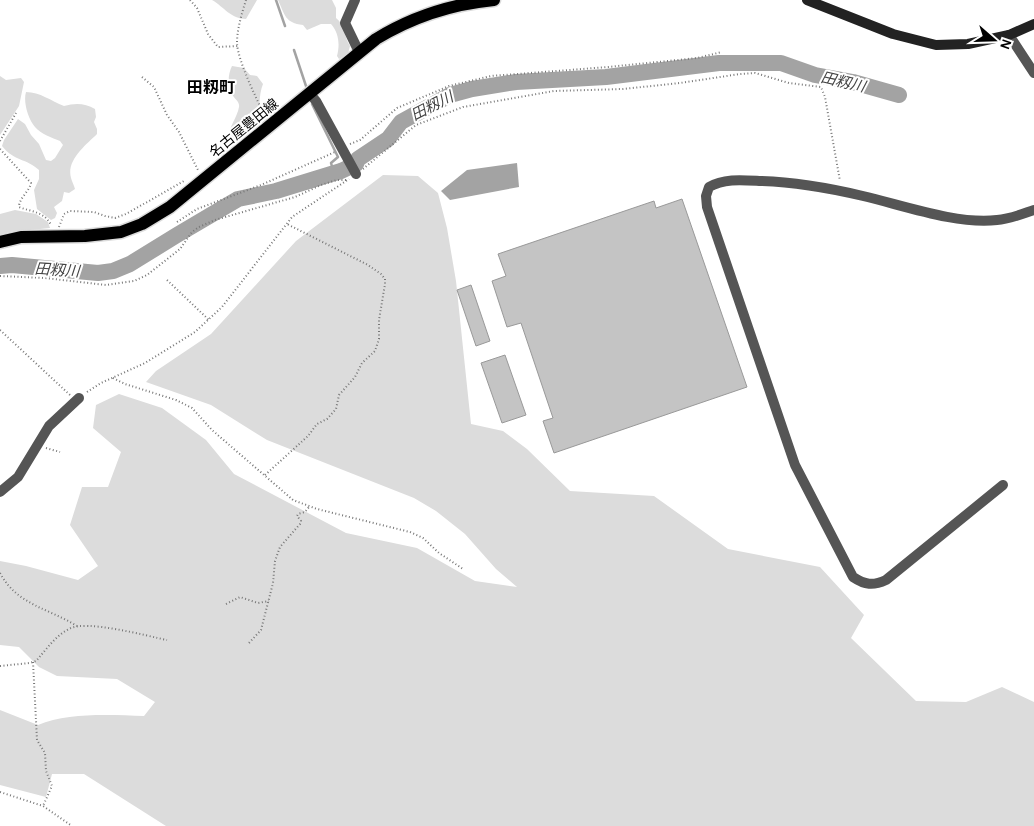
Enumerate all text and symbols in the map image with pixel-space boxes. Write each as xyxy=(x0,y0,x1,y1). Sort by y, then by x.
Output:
north arrow xyxy=(969,15,1019,65)
text: N xyxy=(996,37,1015,52)
water label: 田籾川 xyxy=(819,68,869,96)
district label: 田籾町 xyxy=(187,78,235,97)
water label: 田籾川 xyxy=(408,87,458,124)
street label: 名古屋豊田線 xyxy=(206,95,282,161)
water label: 田籾川 xyxy=(34,259,82,281)

